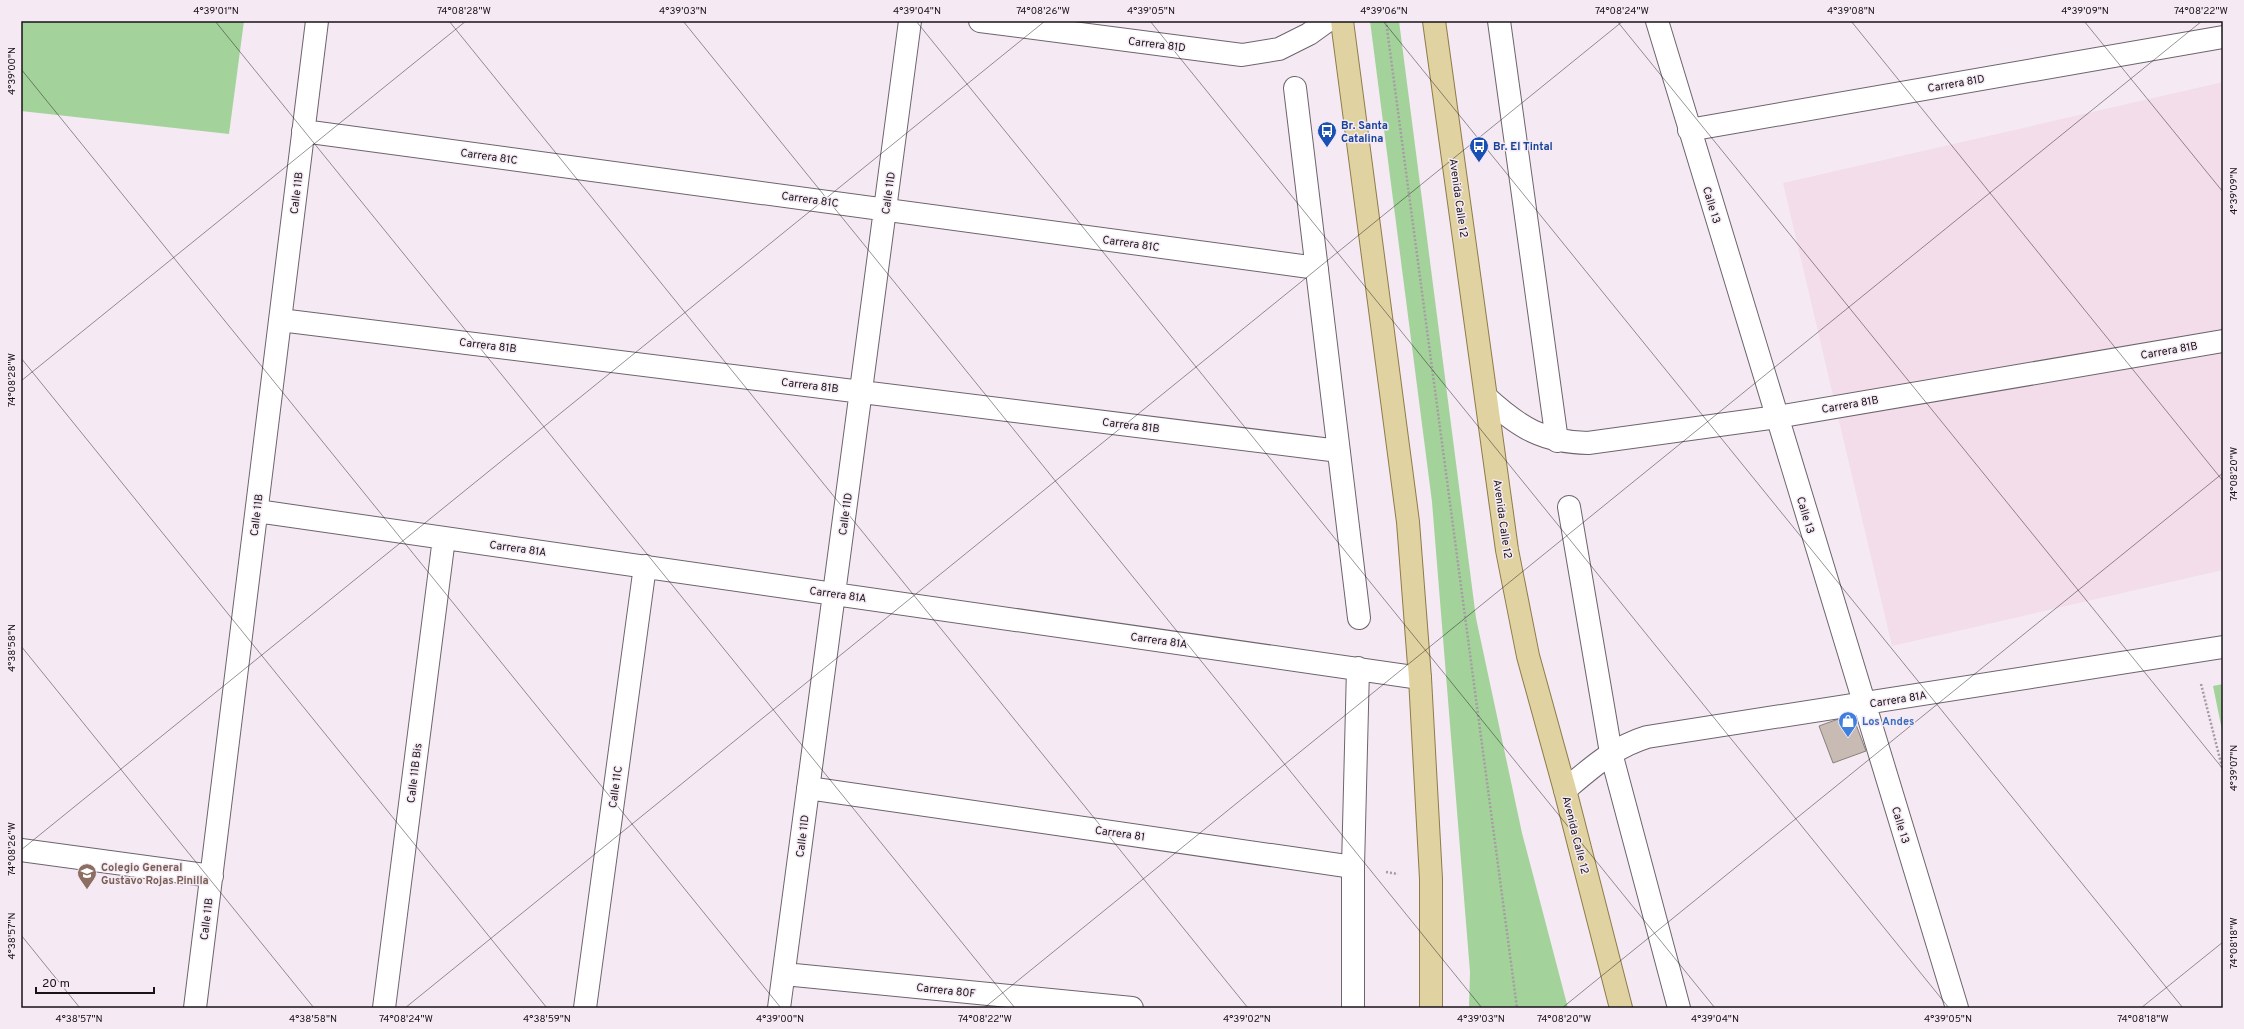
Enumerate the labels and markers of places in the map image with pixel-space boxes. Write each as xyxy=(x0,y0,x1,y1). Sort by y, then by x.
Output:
place label: Br. Santa Catalina xyxy=(1341,119,1388,146)
bus stop icon: Br. Santa Catalina xyxy=(1316,120,1338,148)
bus stop icon: Br. El Tintal xyxy=(1468,135,1490,163)
place label: Br. El Tintal xyxy=(1493,140,1553,154)
shop icon: Los Andes xyxy=(1837,710,1859,738)
place label: Los Andes xyxy=(1862,715,1914,729)
place label: Colegio General Gustavo Rojas Pinilla xyxy=(101,861,209,888)
school or university icon: Colegio General Gustavo Rojas Pinilla xyxy=(76,862,98,890)

